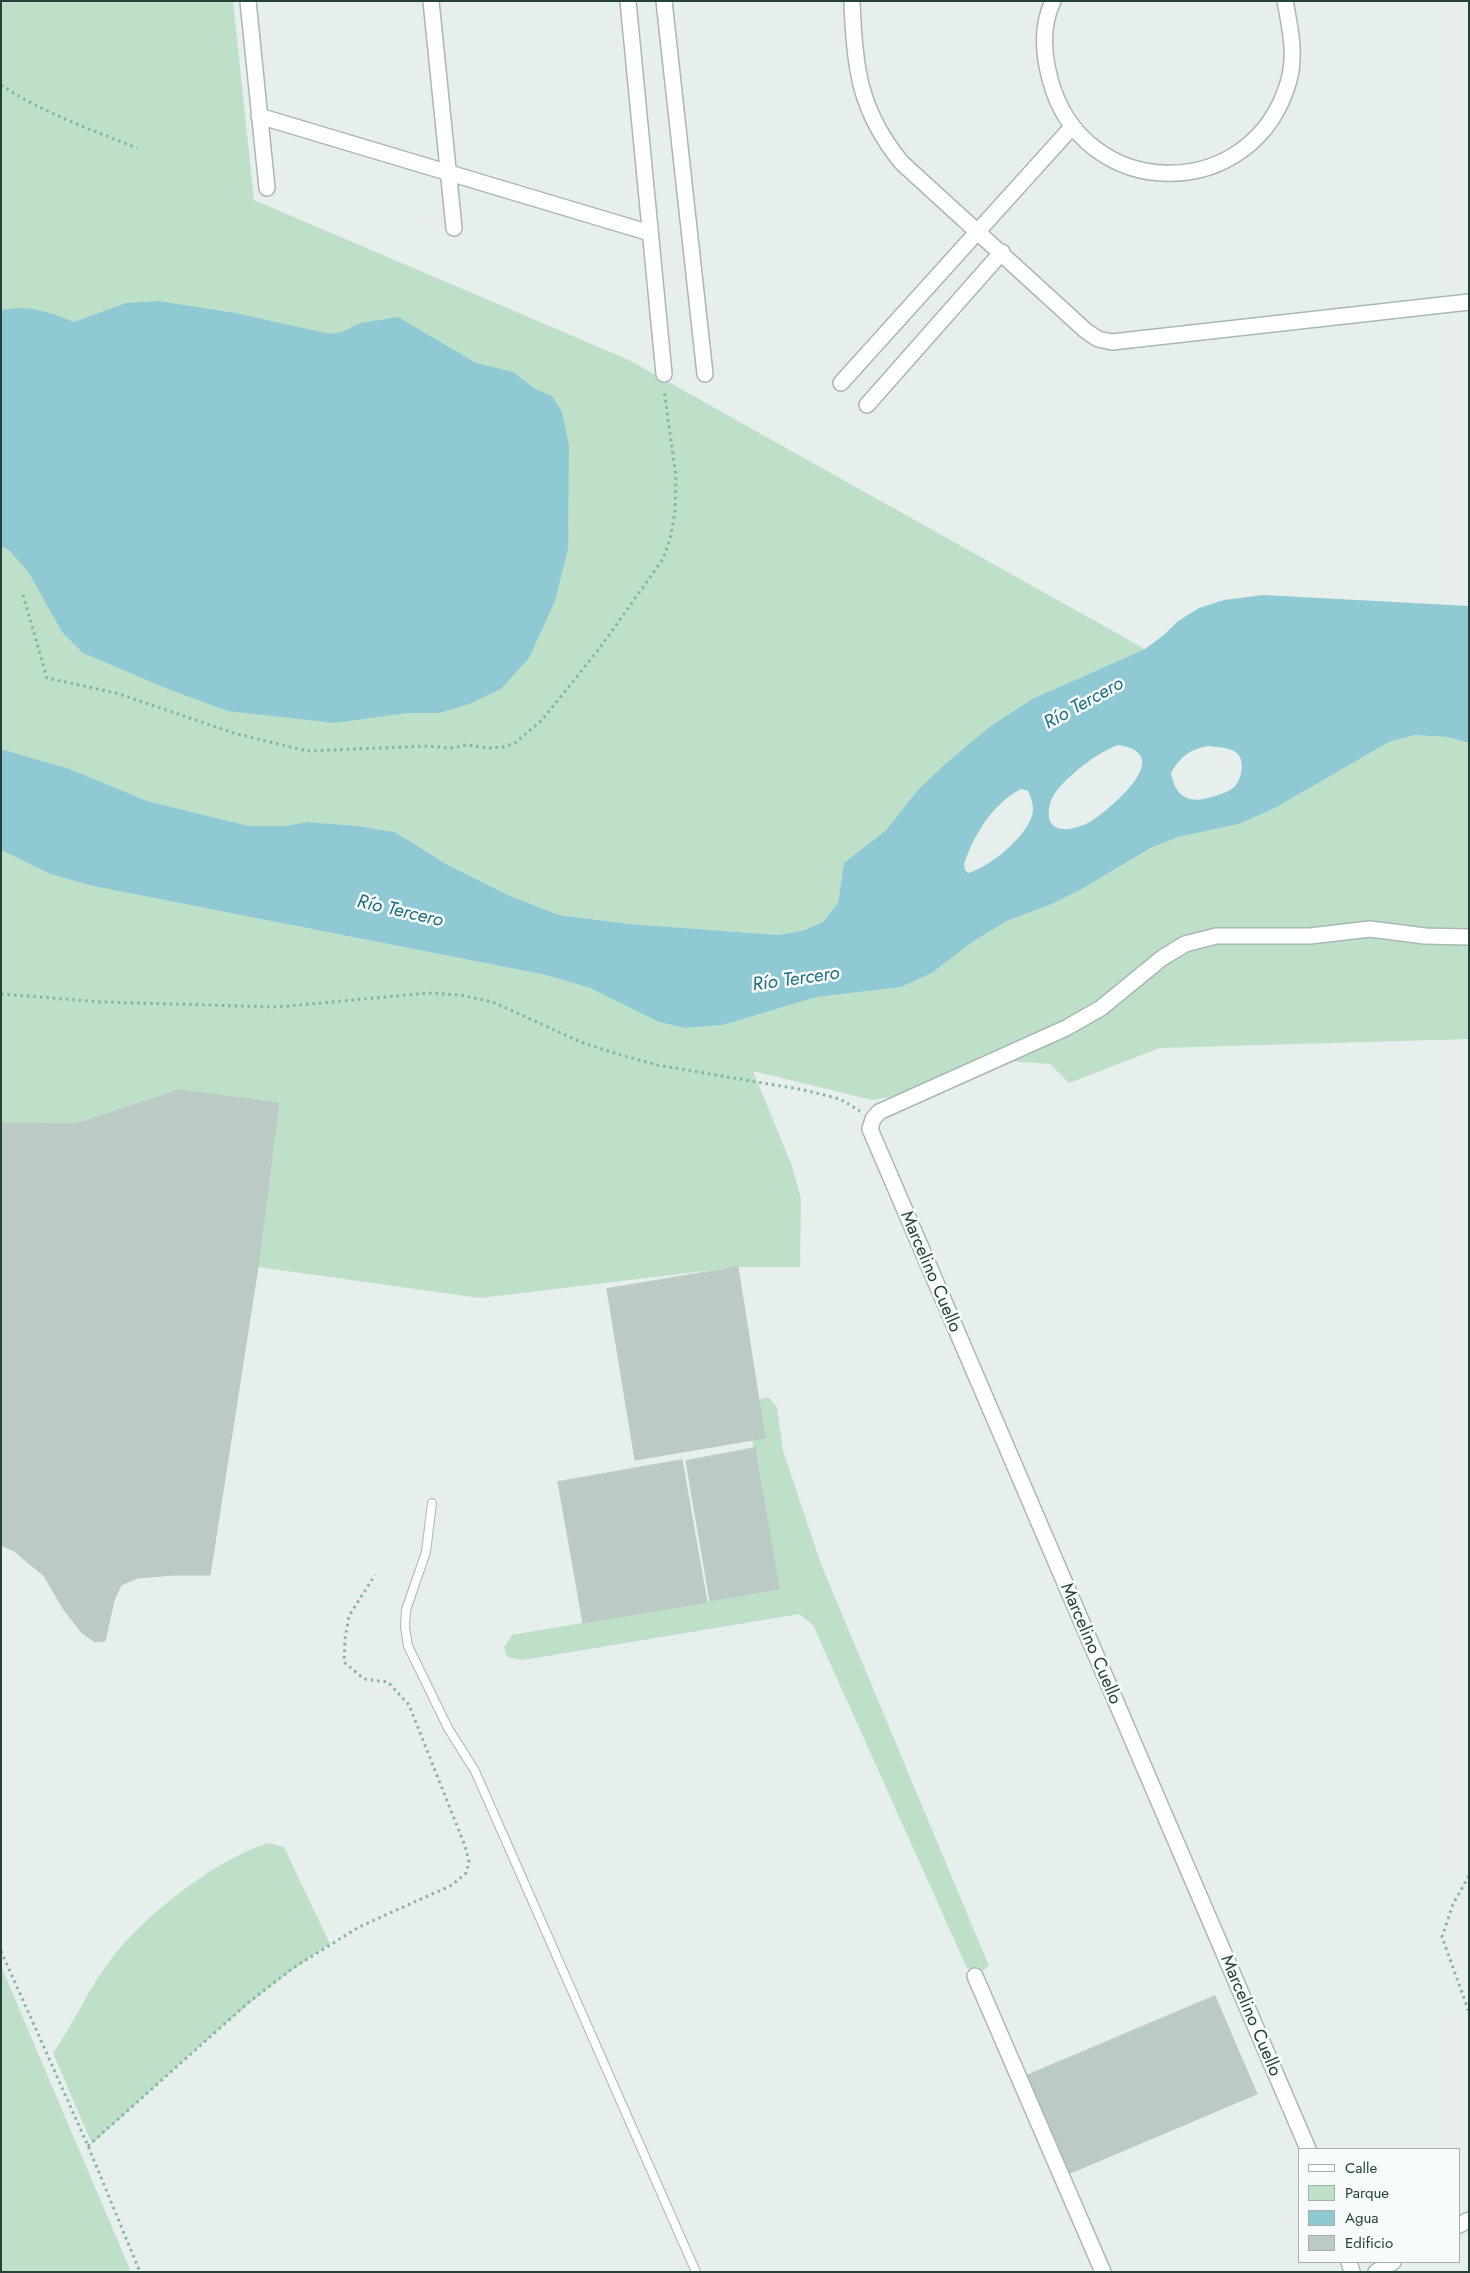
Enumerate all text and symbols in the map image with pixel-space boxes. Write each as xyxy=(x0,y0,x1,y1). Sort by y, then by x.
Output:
water label: Río Tercero xyxy=(1040,673,1128,735)
water label: Río Tercero xyxy=(355,891,445,933)
water label: Río Tercero xyxy=(751,963,841,997)
street label: Marcelino Cuello xyxy=(895,1208,965,1336)
street label: Marcelino Cuello xyxy=(1055,1580,1125,1708)
street label: Marcelino Cuello xyxy=(1215,1952,1285,2080)
legend xyxy=(1298,2148,1460,2263)
text: Calle xyxy=(1345,2157,1377,2179)
text: Parque xyxy=(1345,2182,1389,2204)
text: Agua xyxy=(1345,2207,1379,2229)
text: Edificio xyxy=(1345,2232,1393,2254)

